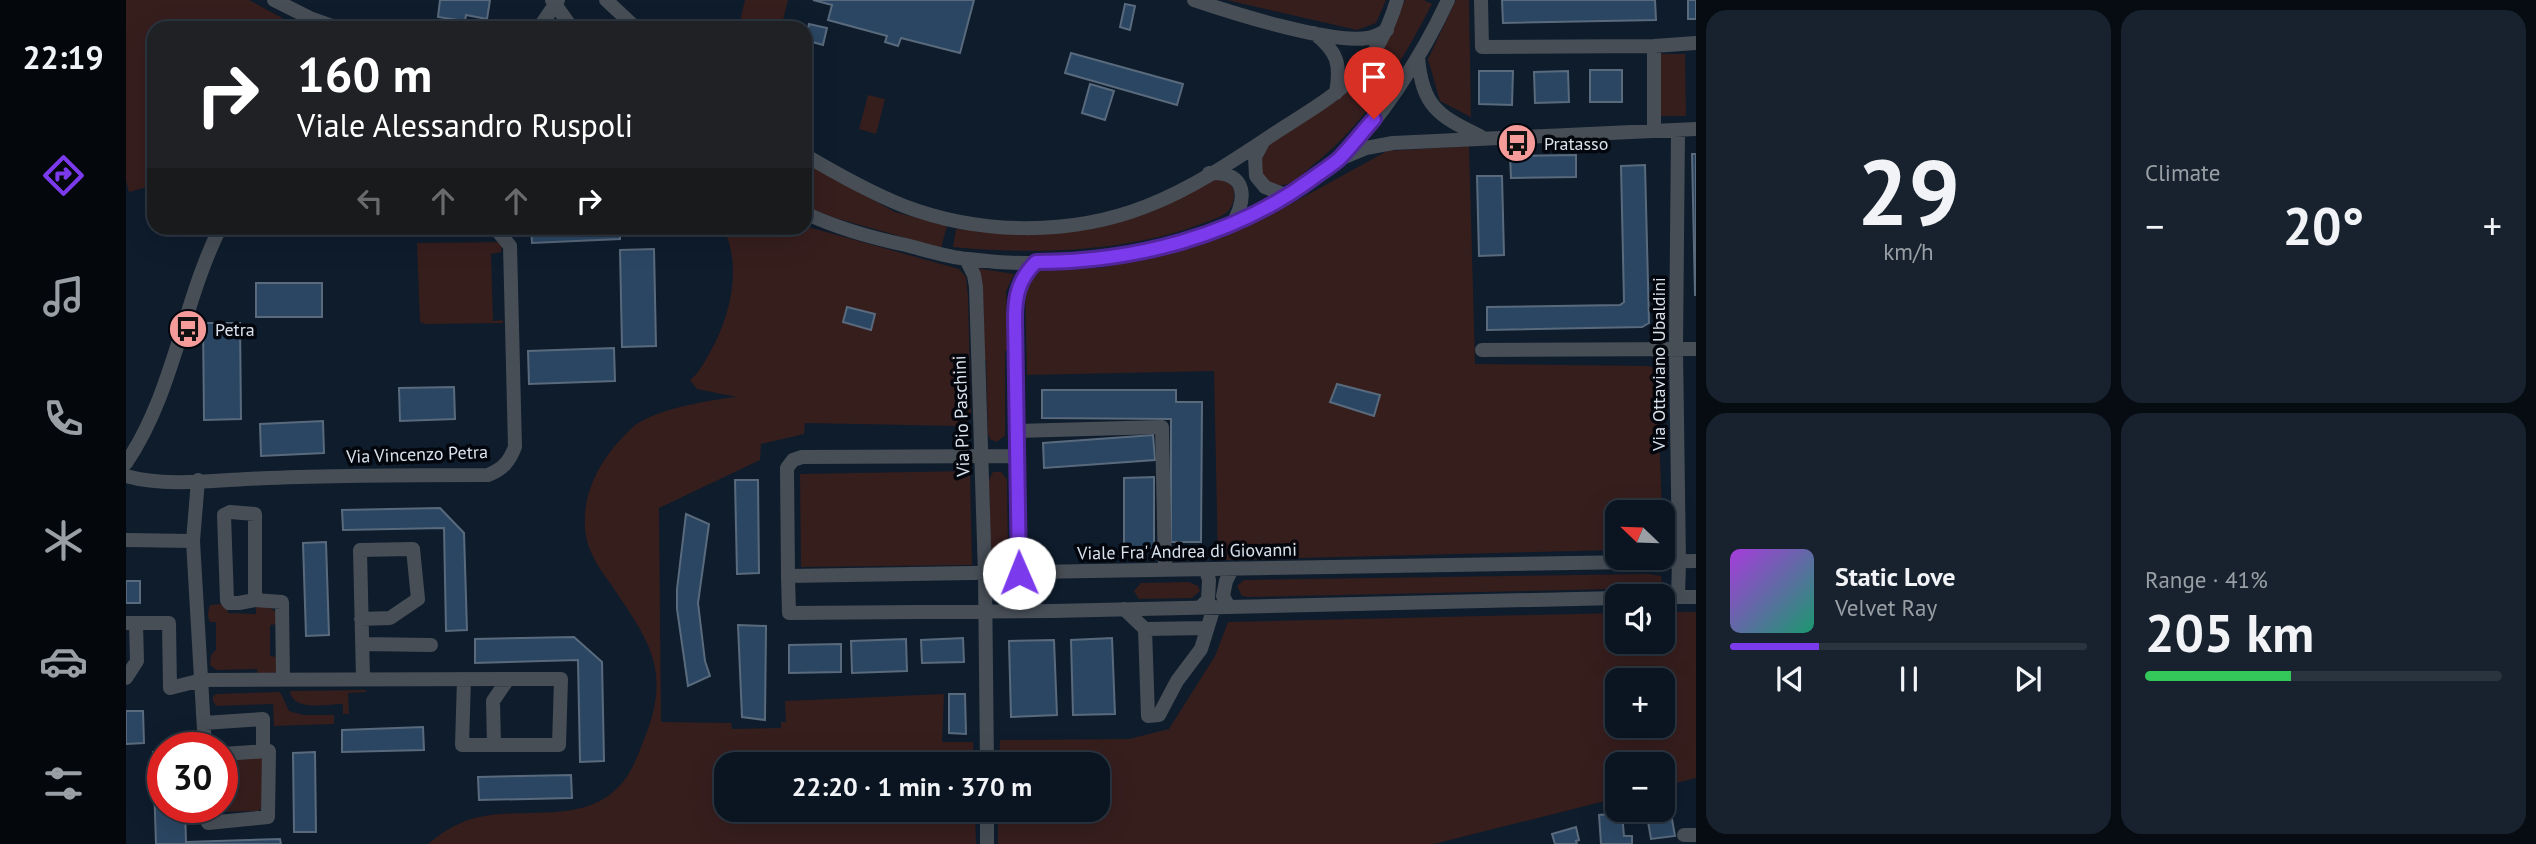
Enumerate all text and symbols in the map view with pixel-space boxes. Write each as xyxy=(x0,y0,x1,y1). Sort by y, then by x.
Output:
text: 22:19 xyxy=(22,36,104,78)
text: 160 m xyxy=(297,42,432,106)
pin xyxy=(1344,47,1404,119)
icon: right xyxy=(182,49,273,140)
icon: arrive xyxy=(1355,58,1393,96)
text: Viale Alessandro Ruspoli xyxy=(297,104,633,146)
bus stop icon: Pratasso xyxy=(1496,122,1538,164)
place label: Pratasso xyxy=(1544,132,1608,155)
text: 29 xyxy=(1857,132,1960,250)
icon: directions xyxy=(39,151,88,200)
text: Climate xyxy=(2145,158,2220,187)
icon: left xyxy=(351,182,389,220)
icon: ahead xyxy=(424,182,462,220)
icon: ahead xyxy=(497,182,535,220)
icon: right xyxy=(570,182,608,220)
text: 20° xyxy=(2283,192,2364,259)
text: − xyxy=(2145,201,2164,250)
text: + xyxy=(2483,201,2502,250)
text: km/h xyxy=(1883,237,1934,266)
icon: music xyxy=(39,272,88,321)
street label: Via Ottaviano Ubaldini xyxy=(1647,277,1670,452)
bus stop icon: Petra xyxy=(167,308,209,350)
place label: Petra xyxy=(215,318,255,341)
street label: Via Pio Paschini xyxy=(947,355,975,478)
icon: phone xyxy=(39,394,88,443)
street label: Via Vincenzo Petra xyxy=(345,440,488,468)
north arrow xyxy=(1605,500,1675,570)
map controls xyxy=(1605,500,1675,822)
icon: climate xyxy=(39,516,88,565)
position arrow xyxy=(982,536,1056,610)
street label: Viale Fra' Andrea di Giovanni xyxy=(1076,538,1297,564)
text: Static Love xyxy=(1835,560,1956,593)
text: Range · 41% xyxy=(2145,565,2268,594)
button: sound xyxy=(1605,584,1675,654)
text: Velvet Ray xyxy=(1835,593,1937,622)
text: 205 km xyxy=(2145,599,2314,666)
icon: car xyxy=(39,637,88,686)
icon: previous xyxy=(1771,660,1809,698)
icon: pause xyxy=(1890,660,1928,698)
icon: next xyxy=(2009,660,2047,698)
button: + xyxy=(1605,668,1675,738)
speed limit sign: 30 xyxy=(147,732,238,823)
button: − xyxy=(1605,752,1675,822)
icon: filters xyxy=(39,759,88,808)
text: 22:20 · 1 min · 370 m xyxy=(792,770,1032,803)

